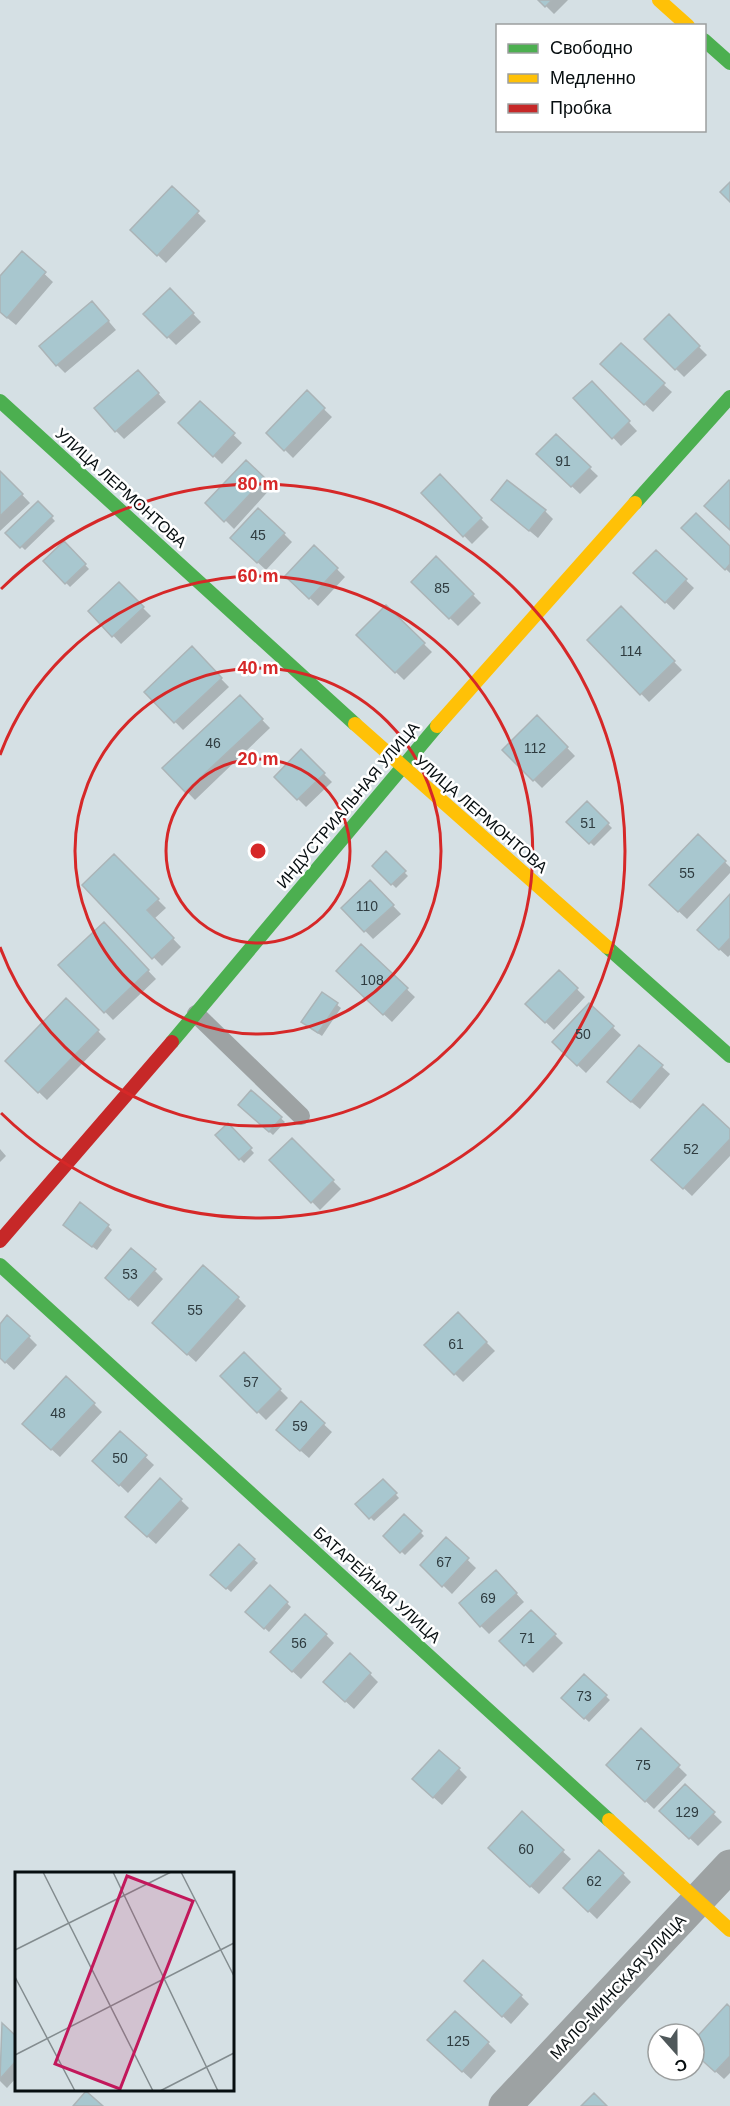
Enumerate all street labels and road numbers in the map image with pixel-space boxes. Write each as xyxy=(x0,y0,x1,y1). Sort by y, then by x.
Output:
street label: УЛИЦА ЛЕРМОНТОВА xyxy=(52,425,190,551)
street label: ИНДУСТРИАЛЬНАЯ УЛИЦА xyxy=(273,718,423,892)
street label: УЛИЦА ЛЕРМОНТОВА xyxy=(411,752,551,876)
street label: БАТАРЕЙНАЯ УЛИЦА xyxy=(310,1523,445,1647)
street label: МАЛО-МИНСКАЯ УЛИЦА xyxy=(547,1911,689,2063)

